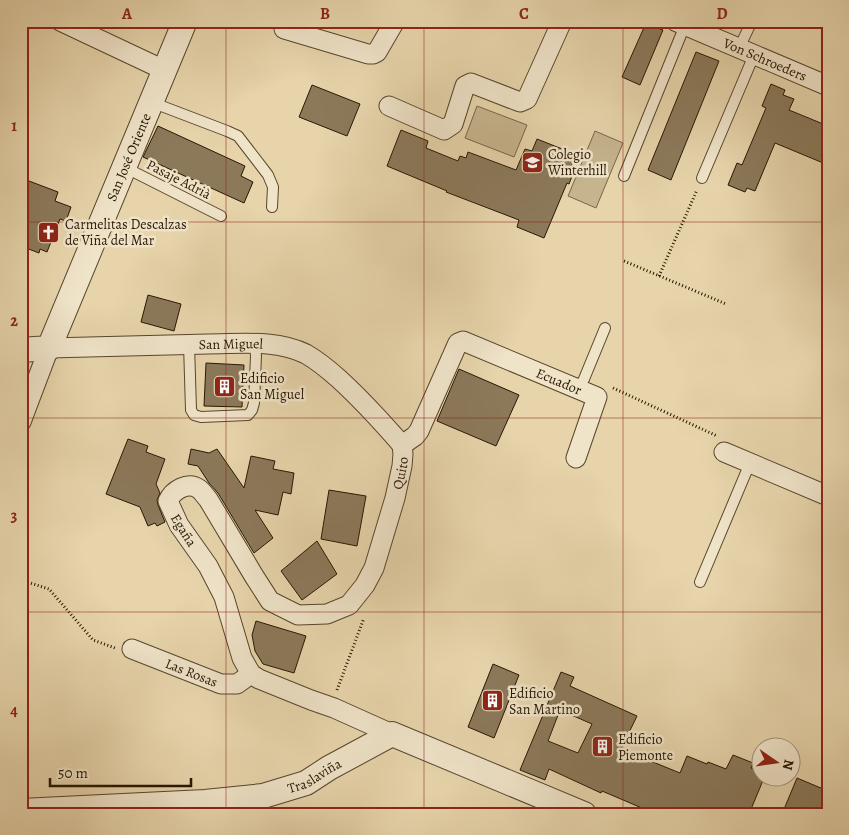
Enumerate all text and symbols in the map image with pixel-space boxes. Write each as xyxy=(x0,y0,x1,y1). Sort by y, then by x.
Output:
text: A xyxy=(121,3,133,25)
text: B xyxy=(320,3,330,25)
text: C xyxy=(519,3,529,25)
text: D xyxy=(716,3,728,25)
street label: Von Schroeders xyxy=(719,33,810,86)
street label: San José Oriente xyxy=(102,110,156,204)
text: 1 xyxy=(11,115,17,137)
place label: Colegio Winterhill xyxy=(547,145,607,180)
school or university icon: Colegio Winterhill xyxy=(520,150,544,174)
street label: Pasaje Adrià xyxy=(143,155,215,204)
place label: Carmelitas Descalzas de Viña del Mar xyxy=(65,215,187,250)
church icon: Carmelitas Descalzas de Viña del Mar xyxy=(37,220,61,244)
text: 2 xyxy=(10,310,18,332)
street label: San Miguel xyxy=(199,334,264,354)
street label: Ecuador xyxy=(533,364,585,400)
place label: Edificio San Miguel xyxy=(240,369,305,404)
building icon: Edificio San Miguel xyxy=(212,374,236,398)
street label: Quito xyxy=(388,456,413,491)
text: 3 xyxy=(11,505,18,527)
street label: Egaña xyxy=(166,510,201,551)
street label: Las Rosas xyxy=(162,654,220,692)
place label: Edificio San Martino xyxy=(509,684,580,719)
building icon: Edificio San Martino xyxy=(481,689,505,713)
text: 4 xyxy=(10,700,18,722)
place label: Edificio Piemonte xyxy=(618,730,673,765)
building icon: Edificio Piemonte xyxy=(590,735,614,759)
north arrow xyxy=(752,738,802,788)
street label: Traslaviña xyxy=(285,754,345,798)
scale bar xyxy=(50,755,191,787)
text: N xyxy=(778,758,799,772)
text: 50 m xyxy=(58,763,88,783)

